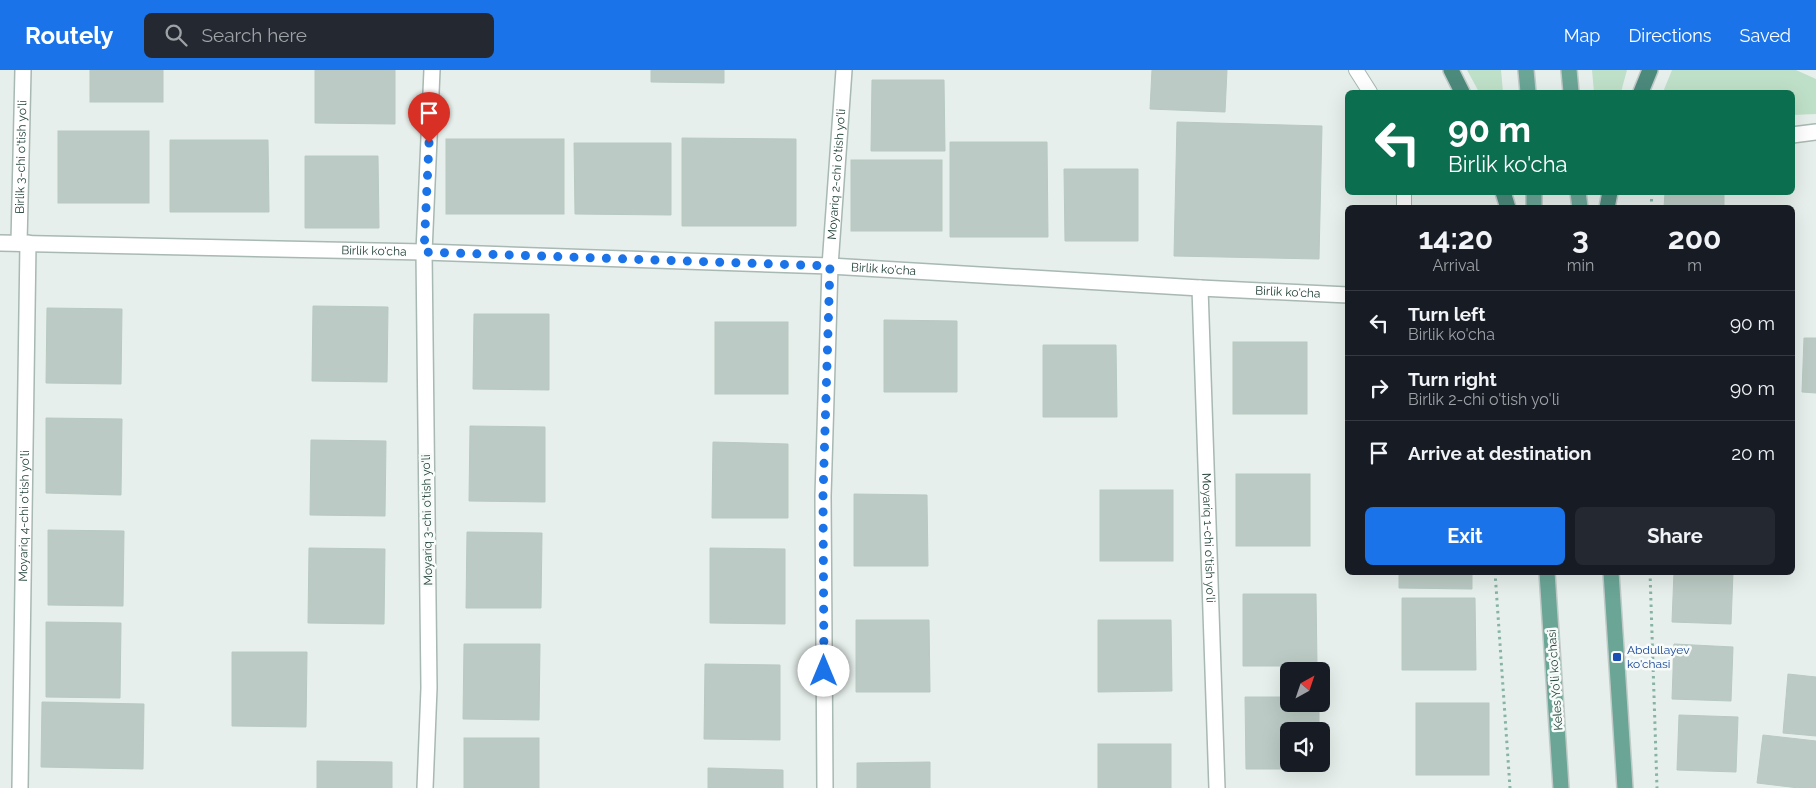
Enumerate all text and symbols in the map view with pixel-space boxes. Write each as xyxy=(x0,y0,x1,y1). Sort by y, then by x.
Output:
search box xyxy=(144,13,494,58)
text: Routely xyxy=(25,21,114,50)
icon: search xyxy=(162,21,190,49)
text: Search here xyxy=(202,24,307,46)
text: Map xyxy=(1564,25,1600,46)
text: Directions xyxy=(1628,25,1712,46)
text: Saved xyxy=(1740,25,1791,46)
pin xyxy=(408,92,450,143)
icon: arrive xyxy=(415,99,443,127)
street label: Birlik 3-chi o'tish yo'li xyxy=(13,100,29,214)
street label: Moyariq 2-chi o'tish yo'li xyxy=(825,108,848,240)
text: 90 m xyxy=(1448,109,1531,150)
icon: left xyxy=(1365,110,1430,175)
text: Birlik ko'cha xyxy=(1448,151,1568,177)
text: 14:20 xyxy=(1419,221,1493,256)
text: 3 xyxy=(1572,221,1589,256)
text: 200 xyxy=(1668,221,1722,256)
street label: Birlik ko'cha xyxy=(341,243,407,259)
text: Arrival xyxy=(1432,256,1479,275)
text: min xyxy=(1567,256,1594,275)
text: m xyxy=(1687,256,1702,275)
street label: Birlik ko'cha xyxy=(851,260,917,278)
street label: Birlik ko'cha xyxy=(1255,284,1321,301)
text: Turn left xyxy=(1408,303,1485,325)
icon: left xyxy=(1365,309,1393,337)
text: 90 m xyxy=(1730,312,1775,334)
text: Birlik ko'cha xyxy=(1408,325,1495,344)
text: Turn right xyxy=(1408,368,1497,390)
icon: right xyxy=(1365,374,1393,402)
text: 90 m xyxy=(1730,377,1775,399)
text: Birlik 2-chi o'tish yo'li xyxy=(1408,390,1560,409)
icon: arrive xyxy=(1365,439,1393,467)
text: Arrive at destination xyxy=(1408,442,1592,464)
text: 20 m xyxy=(1731,442,1775,464)
street label: Moyariq 4-chi o'tish yo'li xyxy=(16,450,32,582)
street label: Moyariq 3-chi o'tish yo'li xyxy=(419,454,435,586)
street label: Moyariq 1-chi o'tish yo'li xyxy=(1199,473,1218,603)
button: Exit xyxy=(1365,507,1565,565)
button: Share xyxy=(1575,507,1775,565)
street label: Keles Yoʻli koʻchasi xyxy=(1544,629,1566,731)
place label: Abdullayev ko'chasi xyxy=(1627,643,1690,671)
position arrow xyxy=(797,644,849,696)
marker: Abdullayev ko'chasi xyxy=(1611,651,1623,663)
north arrow xyxy=(1280,662,1330,712)
map controls xyxy=(1280,662,1330,772)
button: sound xyxy=(1280,722,1330,772)

